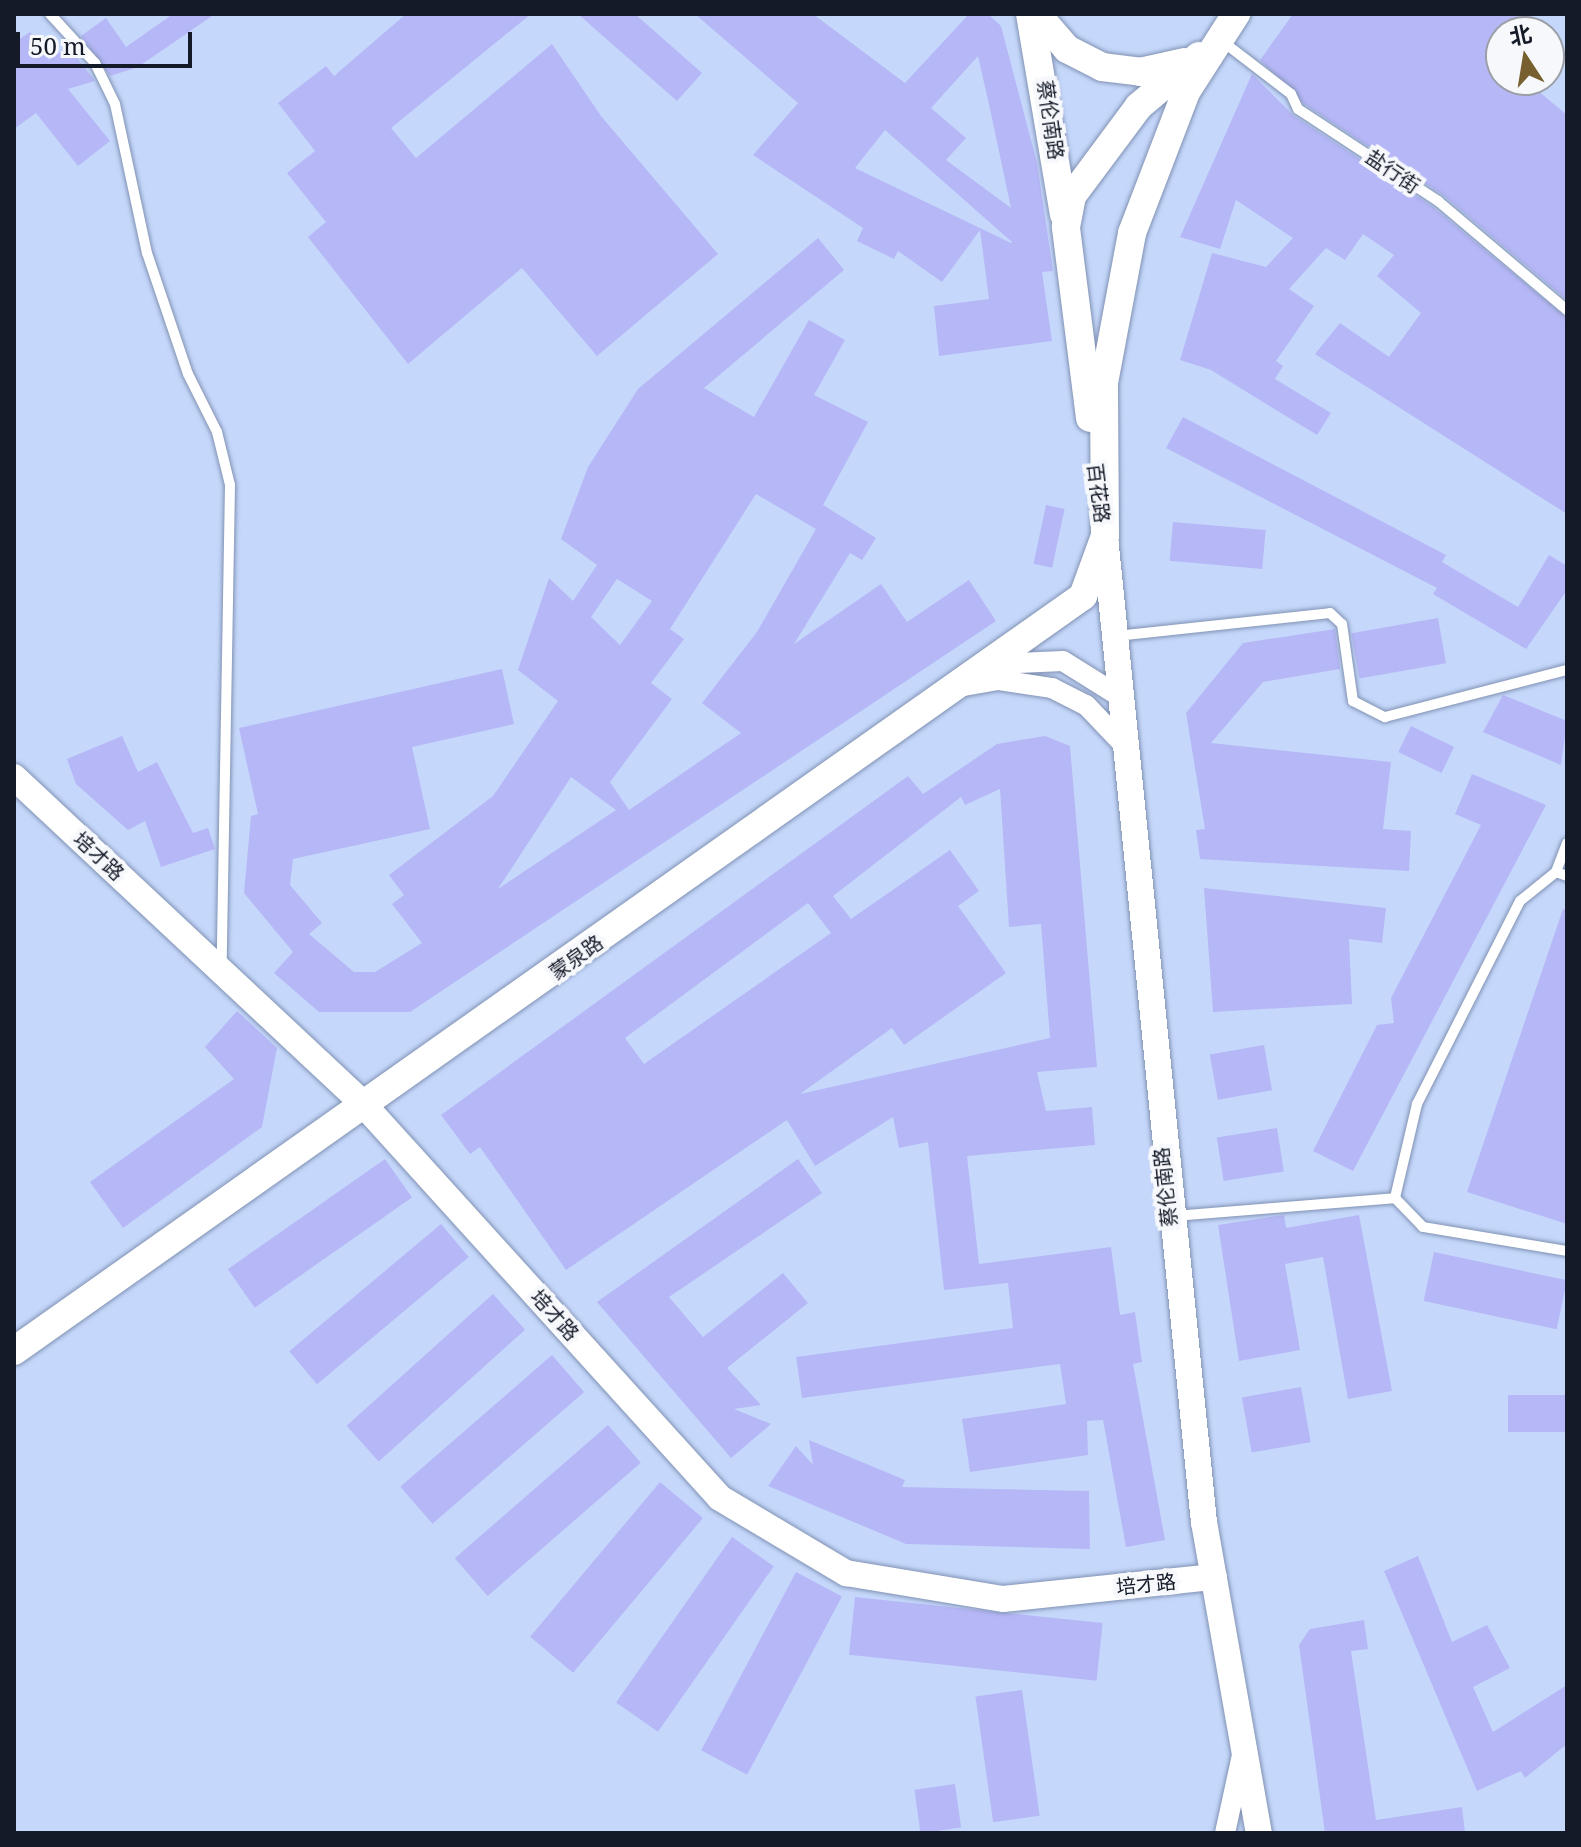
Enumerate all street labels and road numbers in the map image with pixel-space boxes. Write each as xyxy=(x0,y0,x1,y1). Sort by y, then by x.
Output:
street label: 蔡伦南路 xyxy=(1034,79,1068,161)
street label: 盐行街 xyxy=(1361,144,1425,198)
street label: 百花路 xyxy=(1083,462,1115,524)
street label: 培才路 xyxy=(69,827,129,885)
street label: 蒙泉路 xyxy=(545,930,607,984)
street label: 蔡伦南路 xyxy=(1149,1146,1181,1228)
street label: 培才路 xyxy=(526,1285,584,1345)
street label: 培才路 xyxy=(1115,1569,1177,1599)

